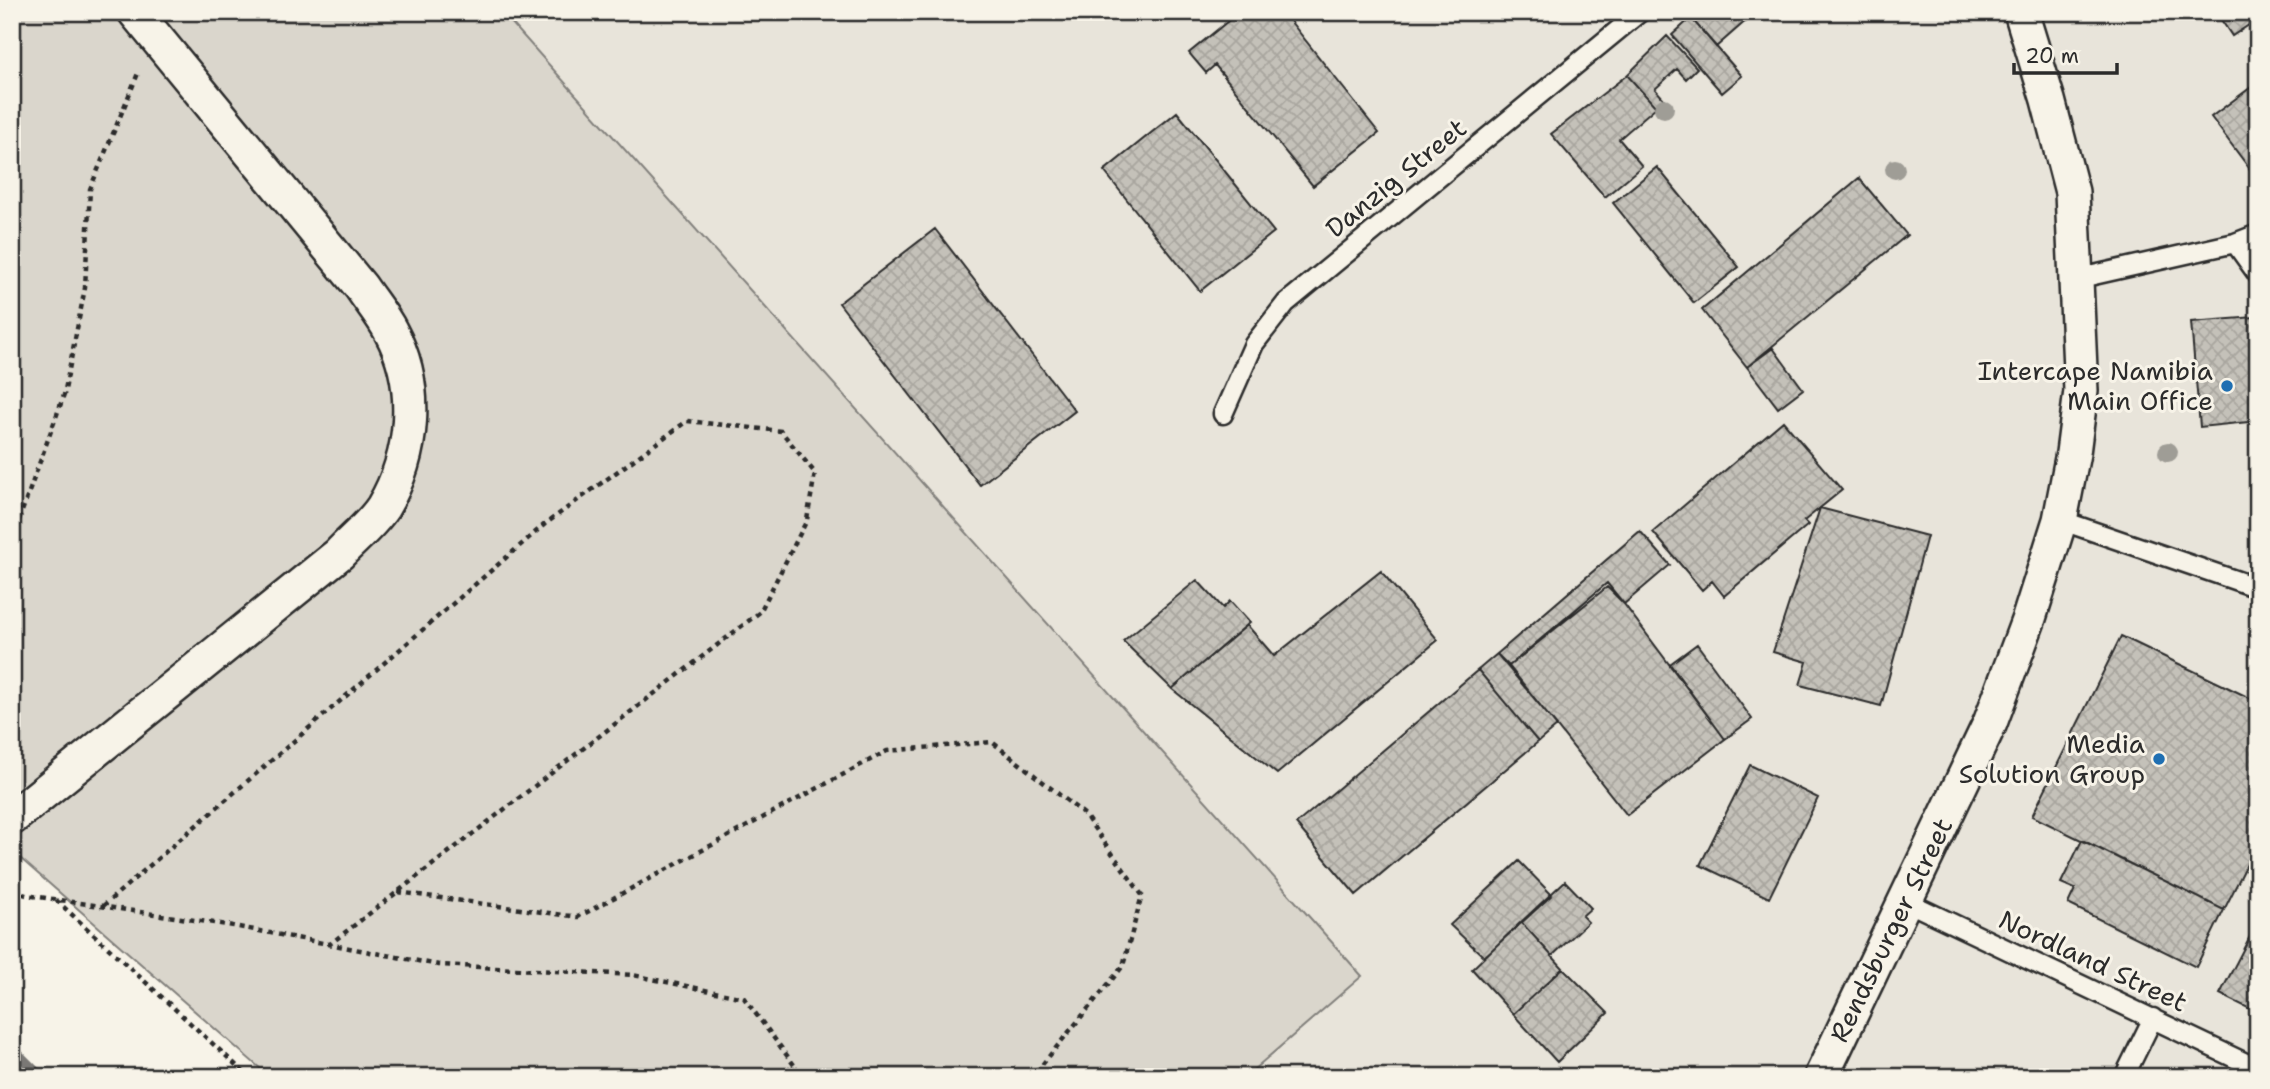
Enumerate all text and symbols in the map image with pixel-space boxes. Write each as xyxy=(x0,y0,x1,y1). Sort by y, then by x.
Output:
scale bar xyxy=(2014,32,2118,76)
text: 20 m xyxy=(2025,42,2079,70)
street label: Danzig Street xyxy=(1318,110,1473,245)
place label: Intercape Namibia Main Office xyxy=(1978,353,2213,418)
marker: Intercape Namibia Main Office xyxy=(2219,378,2235,394)
place label: Media Solution Group xyxy=(1959,726,2145,791)
marker: Media Solution Group xyxy=(2151,751,2167,767)
street label: Rendsburger Street xyxy=(1821,812,1960,1048)
street label: Nordland Street xyxy=(1993,902,2193,1020)

